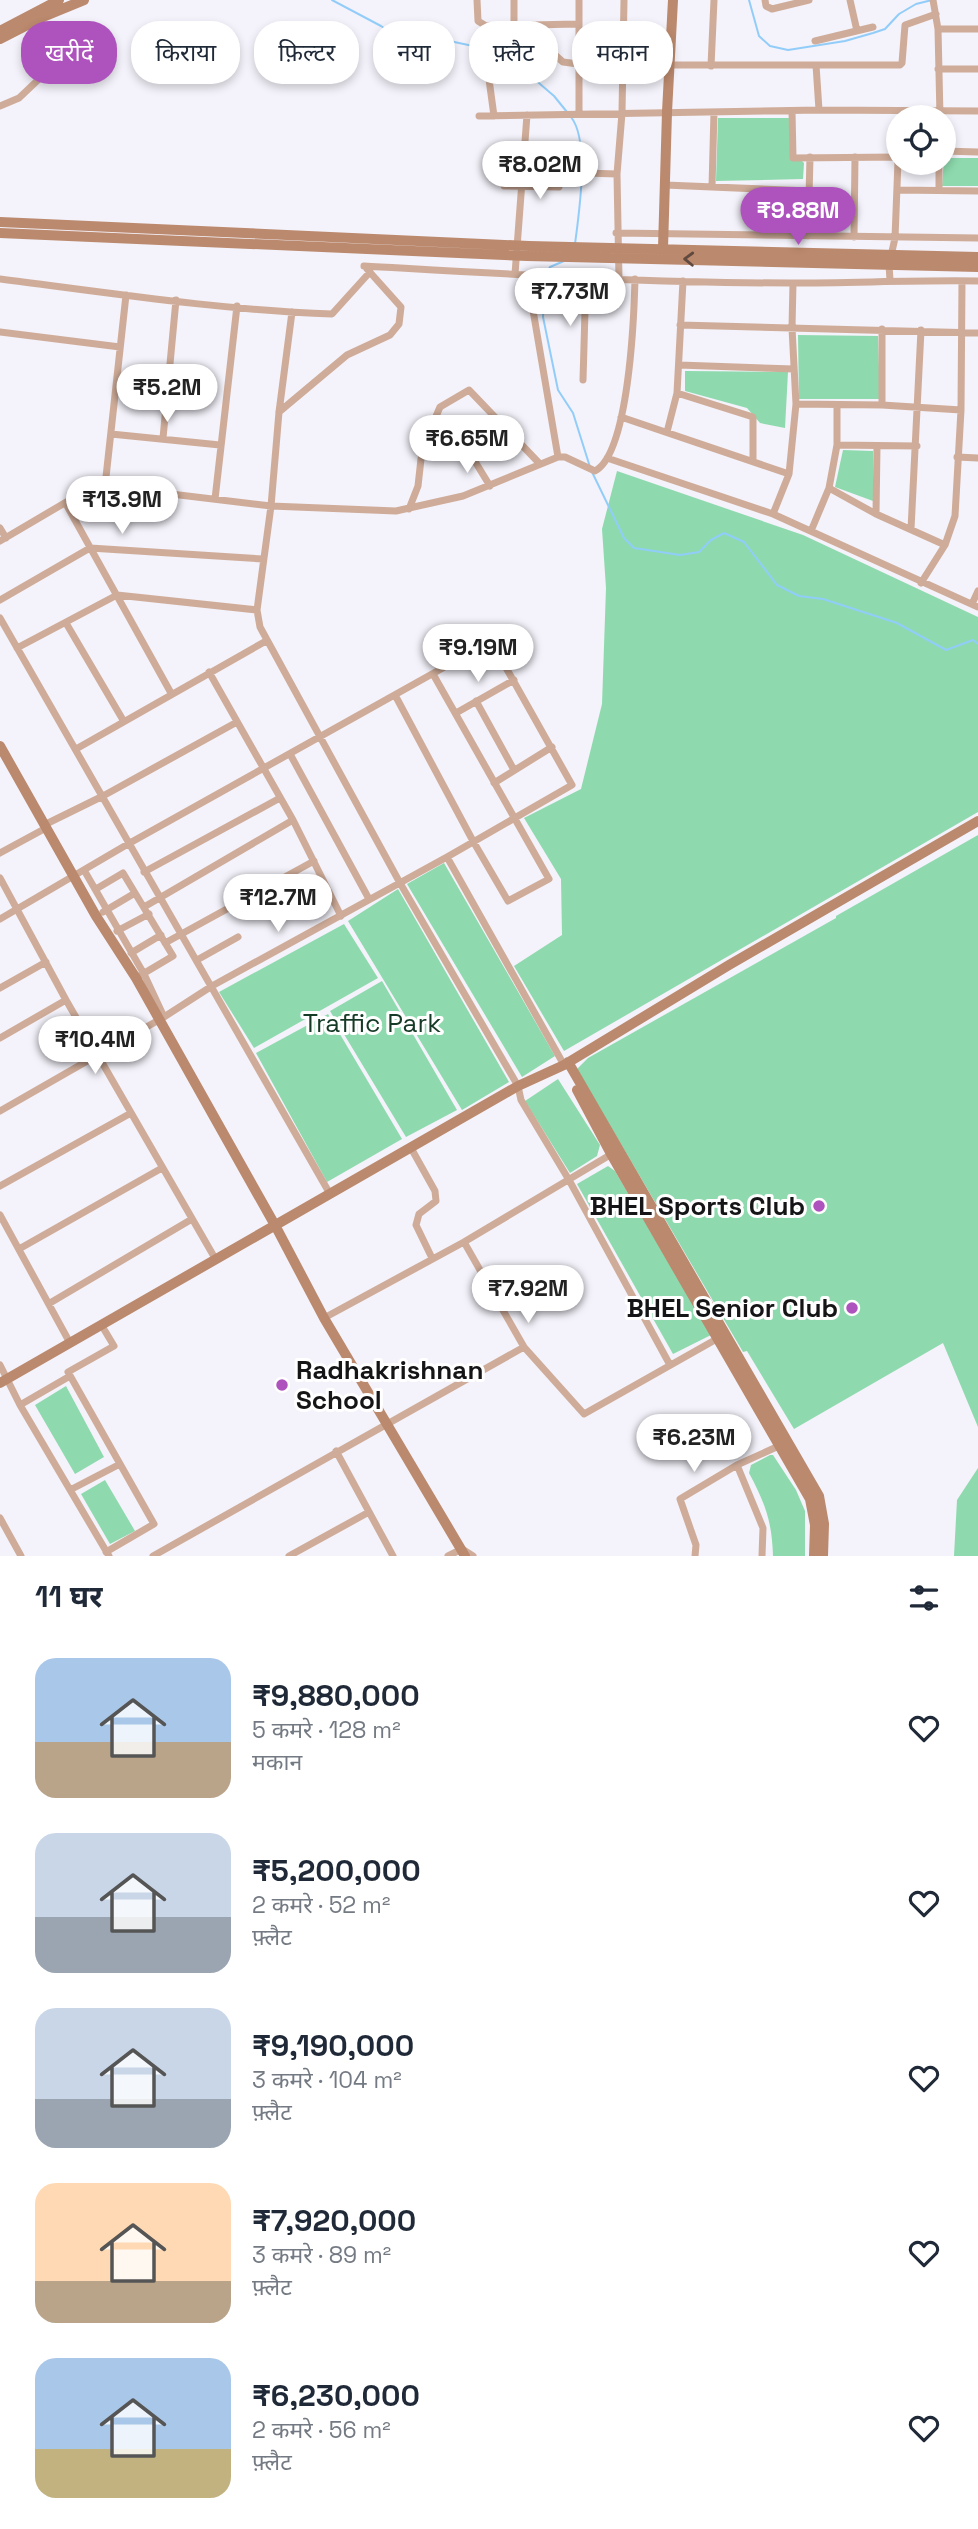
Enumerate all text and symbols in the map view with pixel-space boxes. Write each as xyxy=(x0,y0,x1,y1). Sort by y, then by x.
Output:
chip: खरीदें xyxy=(21,21,117,84)
chip: किराया xyxy=(131,21,240,84)
chip: फ़िल्टर xyxy=(254,21,359,84)
chip: नया xyxy=(373,21,455,84)
chip: फ़्लैट xyxy=(469,21,558,84)
chip: मकान xyxy=(572,21,673,84)
map controls xyxy=(886,105,956,175)
button: locate xyxy=(886,105,956,175)
pin: ₹8.02M xyxy=(483,142,597,201)
text: ₹8.02M xyxy=(498,149,582,179)
pin: ₹9.88M xyxy=(741,188,855,247)
text: ₹9.88M xyxy=(756,195,840,225)
one-way arrow xyxy=(684,252,695,267)
pin: ₹7.73M xyxy=(513,268,627,328)
text: ₹7.73M xyxy=(531,276,609,306)
pin: ₹5.2M xyxy=(118,364,216,424)
text: ₹5.2M xyxy=(133,372,201,402)
pin: ₹6.65M xyxy=(410,416,524,475)
text: ₹6.65M xyxy=(425,423,509,453)
pin: ₹13.9M xyxy=(65,476,179,536)
text: ₹13.9M xyxy=(82,484,162,514)
pin: ₹9.19M xyxy=(421,624,535,684)
text: ₹9.19M xyxy=(439,632,517,662)
pin: ₹12.7M xyxy=(221,874,335,934)
text: ₹12.7M xyxy=(239,882,317,912)
park label: Traffic Park xyxy=(303,1006,441,1040)
pin: ₹10.4M xyxy=(38,1016,152,1076)
text: ₹10.4M xyxy=(54,1024,136,1054)
place label: BHEL Sports Club xyxy=(589,1189,805,1223)
marker: BHEL Sports Club xyxy=(811,1198,827,1214)
pin: ₹7.92M xyxy=(471,1266,585,1325)
text: ₹7.92M xyxy=(488,1273,568,1303)
place label: BHEL Senior Club xyxy=(627,1291,838,1325)
marker: BHEL Senior Club xyxy=(844,1300,860,1316)
place label: Radhakrishnan School xyxy=(296,1353,483,1417)
marker: Radhakrishnan School xyxy=(274,1377,290,1393)
pin: ₹6.23M xyxy=(637,1414,751,1474)
text: ₹6.23M xyxy=(652,1422,736,1452)
text: 11 घर xyxy=(35,1577,102,1616)
icon: filters xyxy=(905,1579,943,1617)
text: ₹9,880,000 xyxy=(252,1676,420,1715)
icon: home xyxy=(91,1686,175,1770)
icon: heart xyxy=(905,1709,943,1747)
text: 5 कमरे · 128 m² xyxy=(252,1715,401,1745)
text: मकान xyxy=(252,1747,302,1777)
text: ₹5,200,000 xyxy=(252,1851,421,1890)
icon: home xyxy=(91,1861,175,1945)
icon: heart xyxy=(905,1884,943,1922)
text: 2 कमरे · 52 m² xyxy=(252,1890,390,1920)
text: फ़्लैट xyxy=(252,1922,292,1952)
text: ₹9,190,000 xyxy=(252,2026,414,2065)
icon: home xyxy=(91,2036,175,2120)
icon: heart xyxy=(905,2059,943,2097)
text: 3 कमरे · 104 m² xyxy=(252,2065,402,2095)
text: फ़्लैट xyxy=(252,2097,292,2127)
text: ₹7,920,000 xyxy=(252,2201,416,2240)
icon: home xyxy=(91,2211,175,2295)
icon: heart xyxy=(905,2234,943,2272)
text: 3 कमरे · 89 m² xyxy=(252,2240,391,2270)
text: फ़्लैट xyxy=(252,2272,292,2302)
text: ₹6,230,000 xyxy=(252,2376,420,2415)
icon: home xyxy=(91,2386,175,2470)
icon: heart xyxy=(905,2409,943,2447)
text: 2 कमरे · 56 m² xyxy=(252,2415,391,2445)
text: फ़्लैट xyxy=(252,2447,292,2477)

